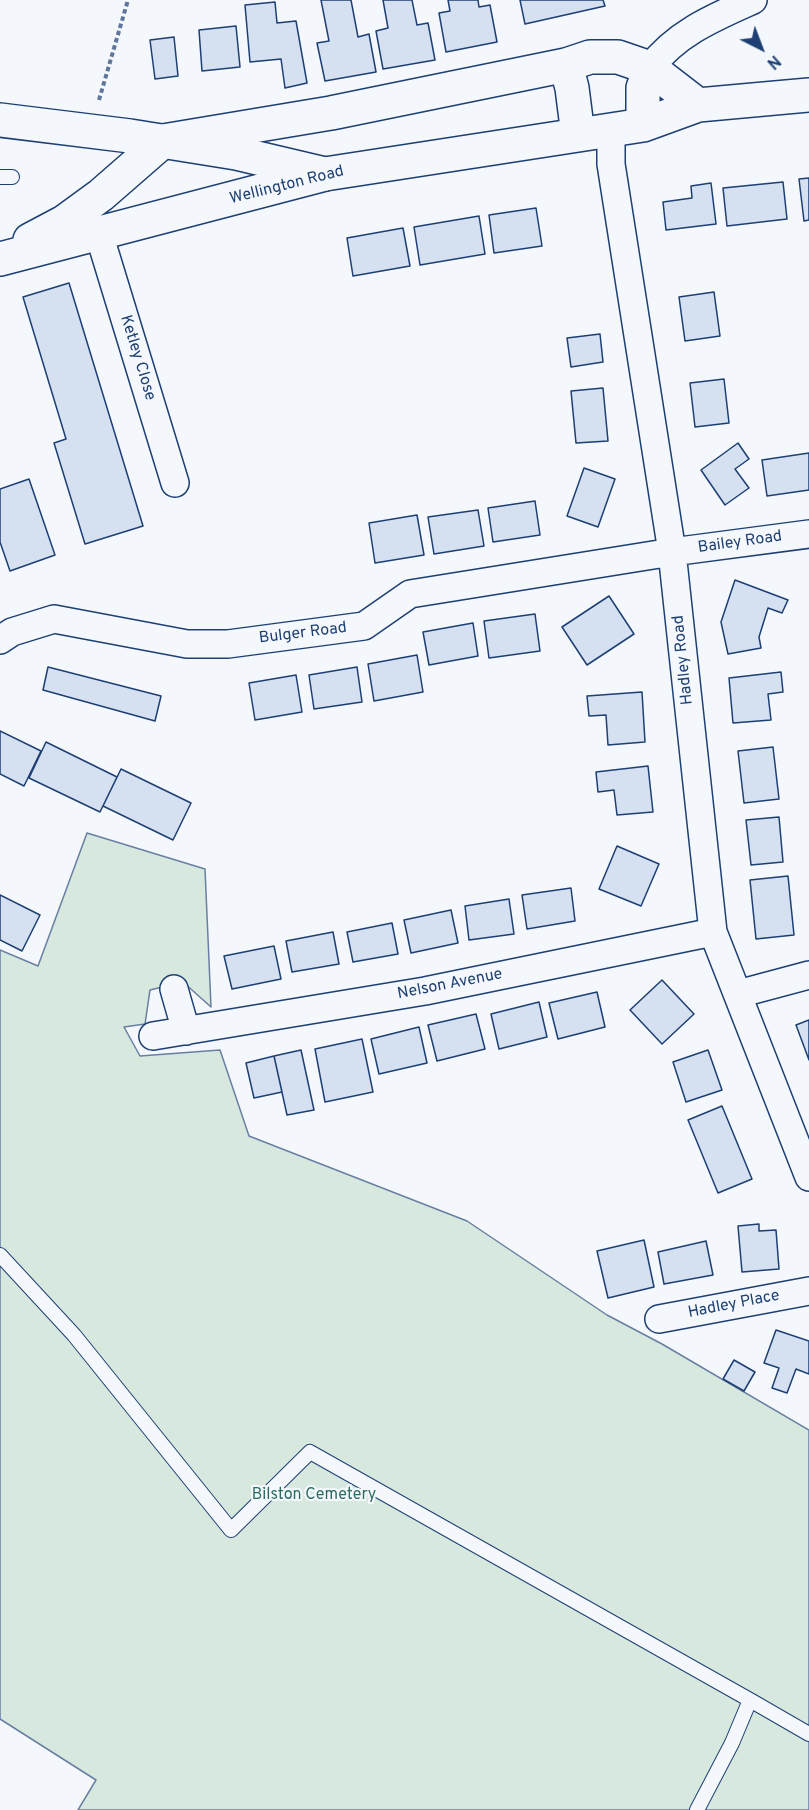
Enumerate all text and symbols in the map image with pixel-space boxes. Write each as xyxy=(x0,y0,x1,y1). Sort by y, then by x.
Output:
north arrow xyxy=(731,18,791,78)
text: N xyxy=(762,50,784,73)
street label: Wellington Road xyxy=(228,163,346,209)
street label: Ketley Close xyxy=(115,313,159,403)
street label: Bailey Road xyxy=(697,528,783,558)
street label: Hadley Road xyxy=(670,614,698,706)
street label: Bulger Road xyxy=(258,619,348,649)
street label: Nelson Avenue xyxy=(396,965,504,1005)
street label: Hadley Place xyxy=(687,1287,781,1323)
park label: Bilston Cemetery xyxy=(252,1486,376,1506)

